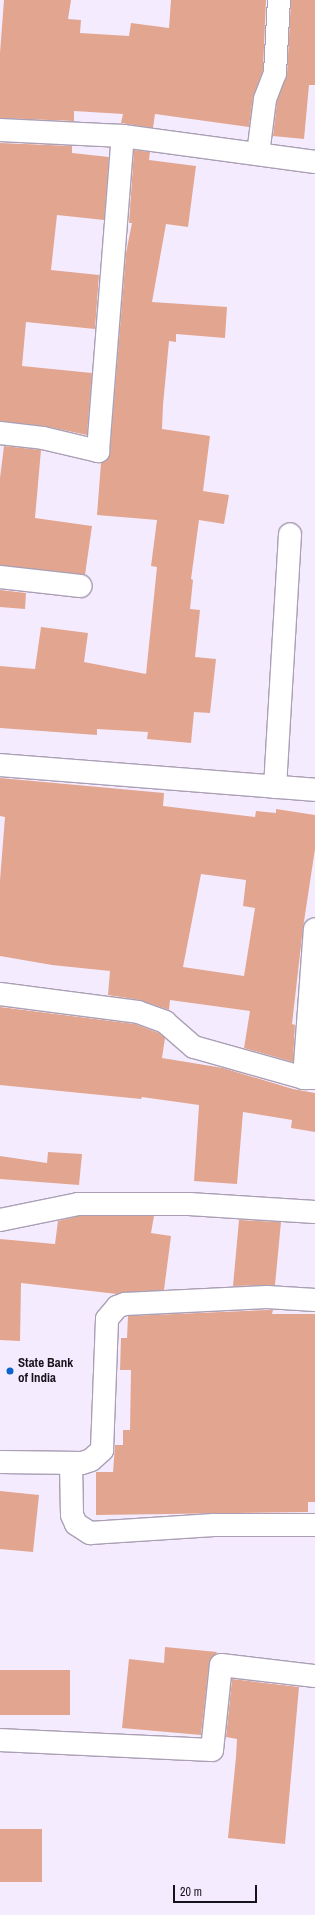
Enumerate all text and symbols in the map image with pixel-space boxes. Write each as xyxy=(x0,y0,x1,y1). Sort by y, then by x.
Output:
place label: State Bank of India xyxy=(18,1356,73,1387)
marker: State Bank of India xyxy=(5,1366,15,1376)
scale bar xyxy=(175,1877,259,1903)
text: 20 m xyxy=(180,1884,202,1900)

